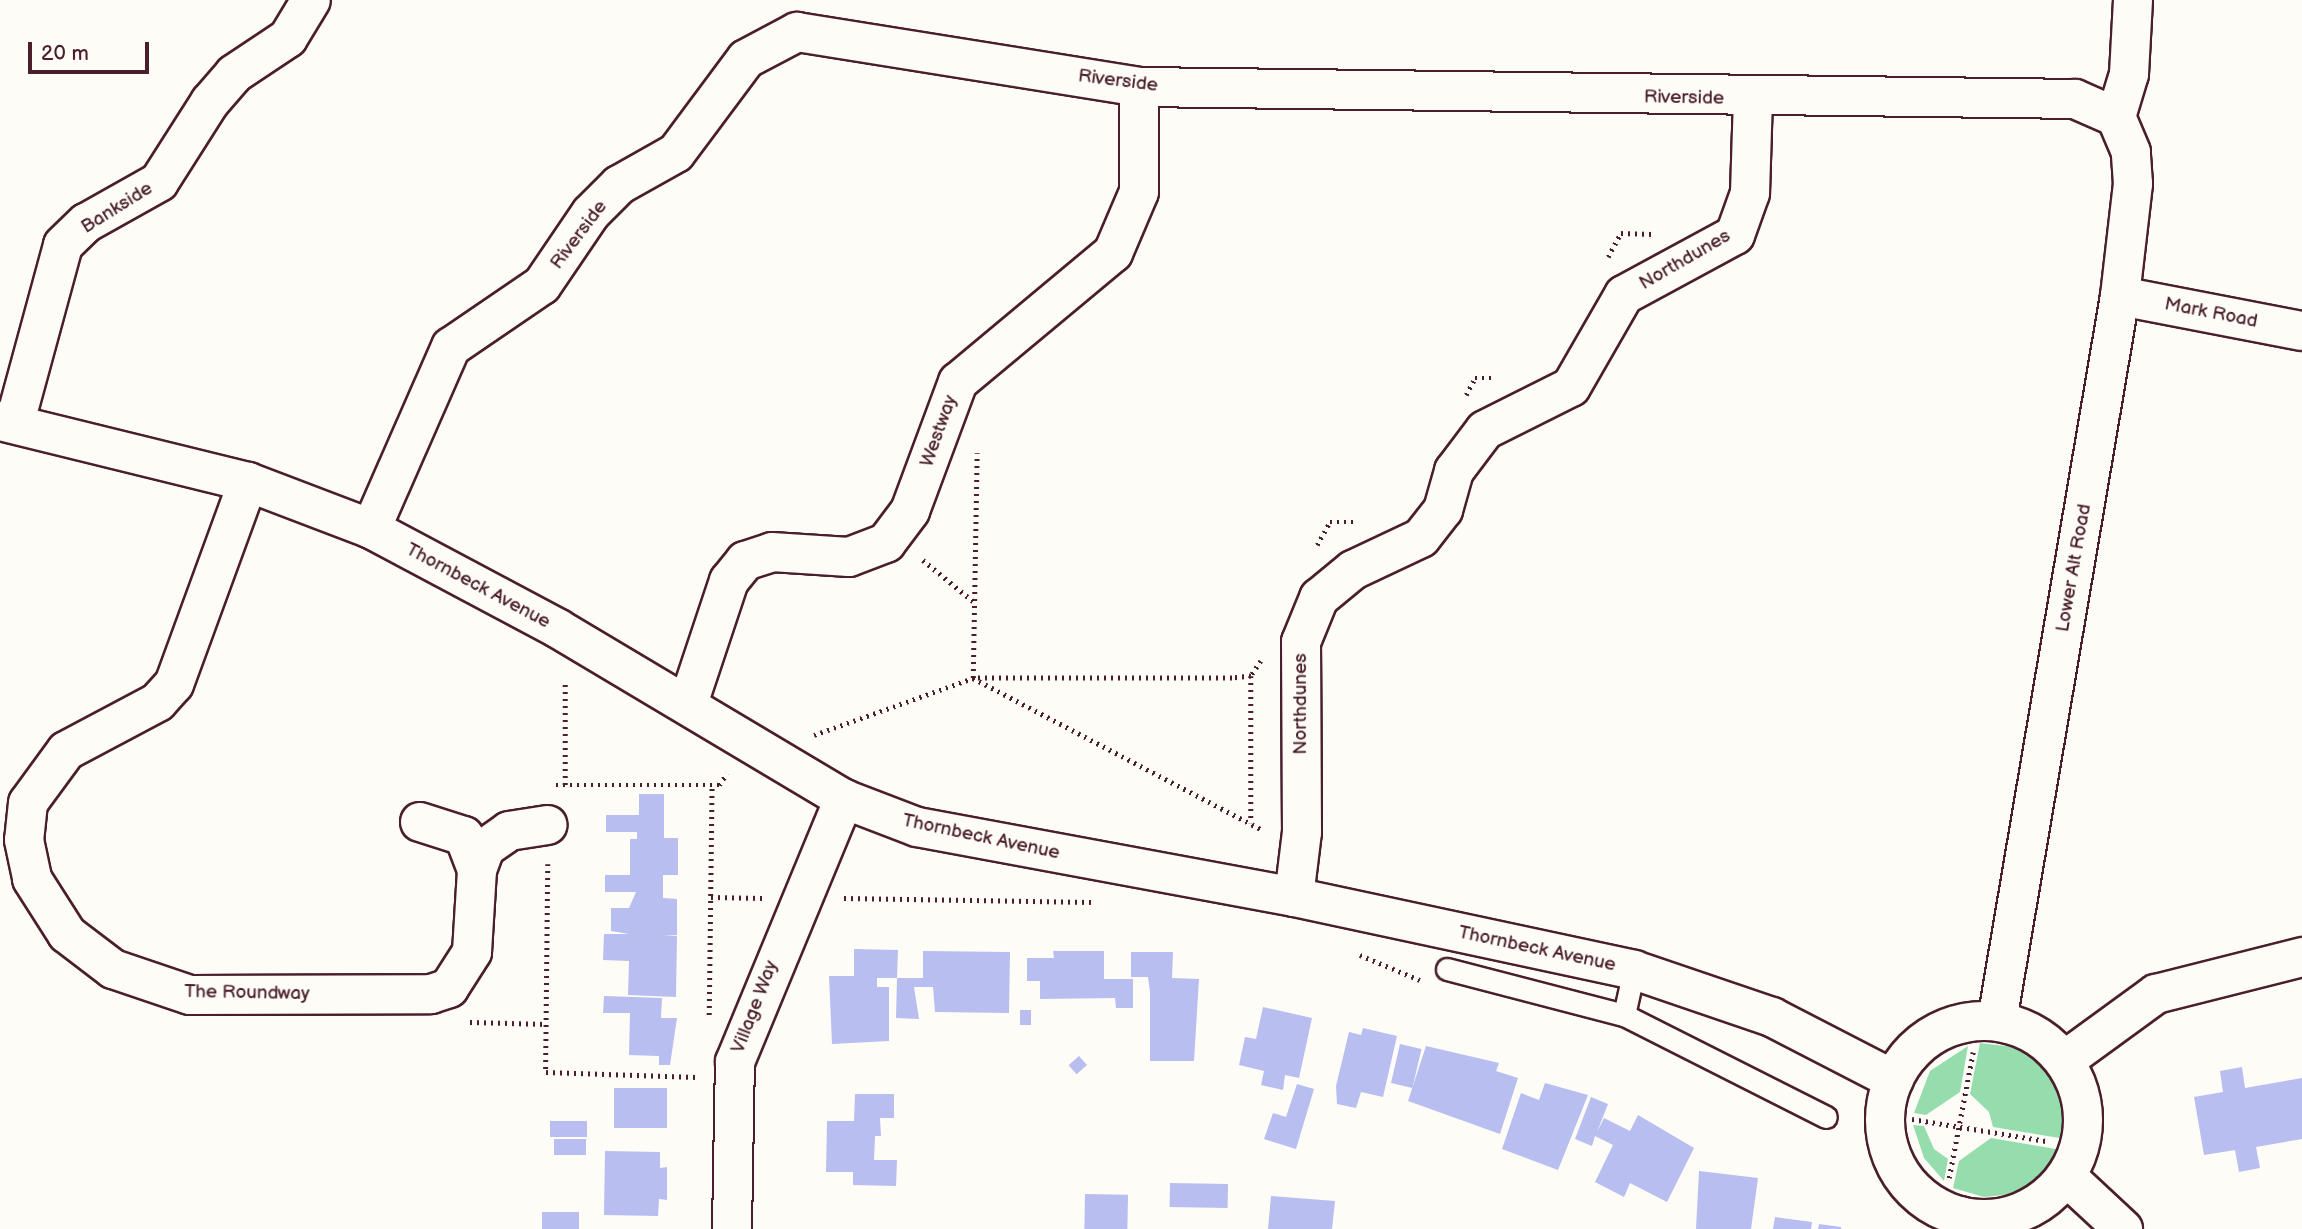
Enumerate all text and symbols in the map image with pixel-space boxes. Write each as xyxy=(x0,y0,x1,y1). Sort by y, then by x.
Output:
scale bar xyxy=(32,28,152,72)
text: 20 m xyxy=(41,41,89,66)
street label: Riverside xyxy=(1077,65,1159,97)
street label: Riverside xyxy=(1644,86,1724,110)
street label: Bankside xyxy=(77,177,157,239)
street label: Riverside xyxy=(546,196,612,274)
street label: Northdunes xyxy=(1635,225,1735,295)
street label: Mark Road xyxy=(2162,293,2260,333)
street label: Westway xyxy=(916,392,962,470)
street label: Lower Alt Road xyxy=(2052,502,2096,634)
street label: Thornbeck Avenue xyxy=(402,538,554,634)
street label: Northdunes xyxy=(1290,653,1312,755)
street label: Thornbeck Avenue xyxy=(900,809,1062,865)
street label: Thornbeck Avenue xyxy=(1456,921,1618,977)
street label: Village Way xyxy=(727,957,783,1057)
street label: The Roundway xyxy=(184,981,310,1005)

